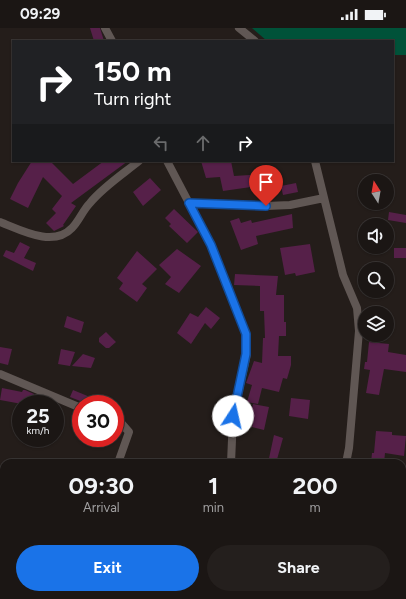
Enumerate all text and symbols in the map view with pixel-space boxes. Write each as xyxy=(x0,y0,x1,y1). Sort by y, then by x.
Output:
text: 09:29 xyxy=(20,5,60,23)
text: 150 m xyxy=(94,54,171,88)
icon: right xyxy=(28,56,80,108)
text: Turn right xyxy=(94,88,171,110)
icon: left xyxy=(150,132,172,154)
icon: ahead xyxy=(192,132,214,154)
icon: right xyxy=(234,132,256,154)
pin xyxy=(249,165,283,206)
icon: arrive xyxy=(255,171,277,193)
north arrow xyxy=(358,174,394,210)
map controls xyxy=(358,174,394,342)
button: sound xyxy=(358,218,394,254)
button: search xyxy=(358,262,394,298)
button: layers xyxy=(358,306,394,342)
speed limit sign: 30 xyxy=(72,395,124,447)
position arrow xyxy=(212,395,254,437)
text: 25 xyxy=(26,404,50,428)
text: km/h xyxy=(27,424,49,437)
text: 09:30 xyxy=(69,471,134,500)
text: 1 xyxy=(208,471,218,500)
text: 200 xyxy=(292,471,337,500)
text: Arrival xyxy=(83,500,120,515)
text: min xyxy=(203,500,224,515)
text: m xyxy=(309,500,321,515)
button: Exit xyxy=(16,545,199,591)
button: Share xyxy=(207,545,390,591)

